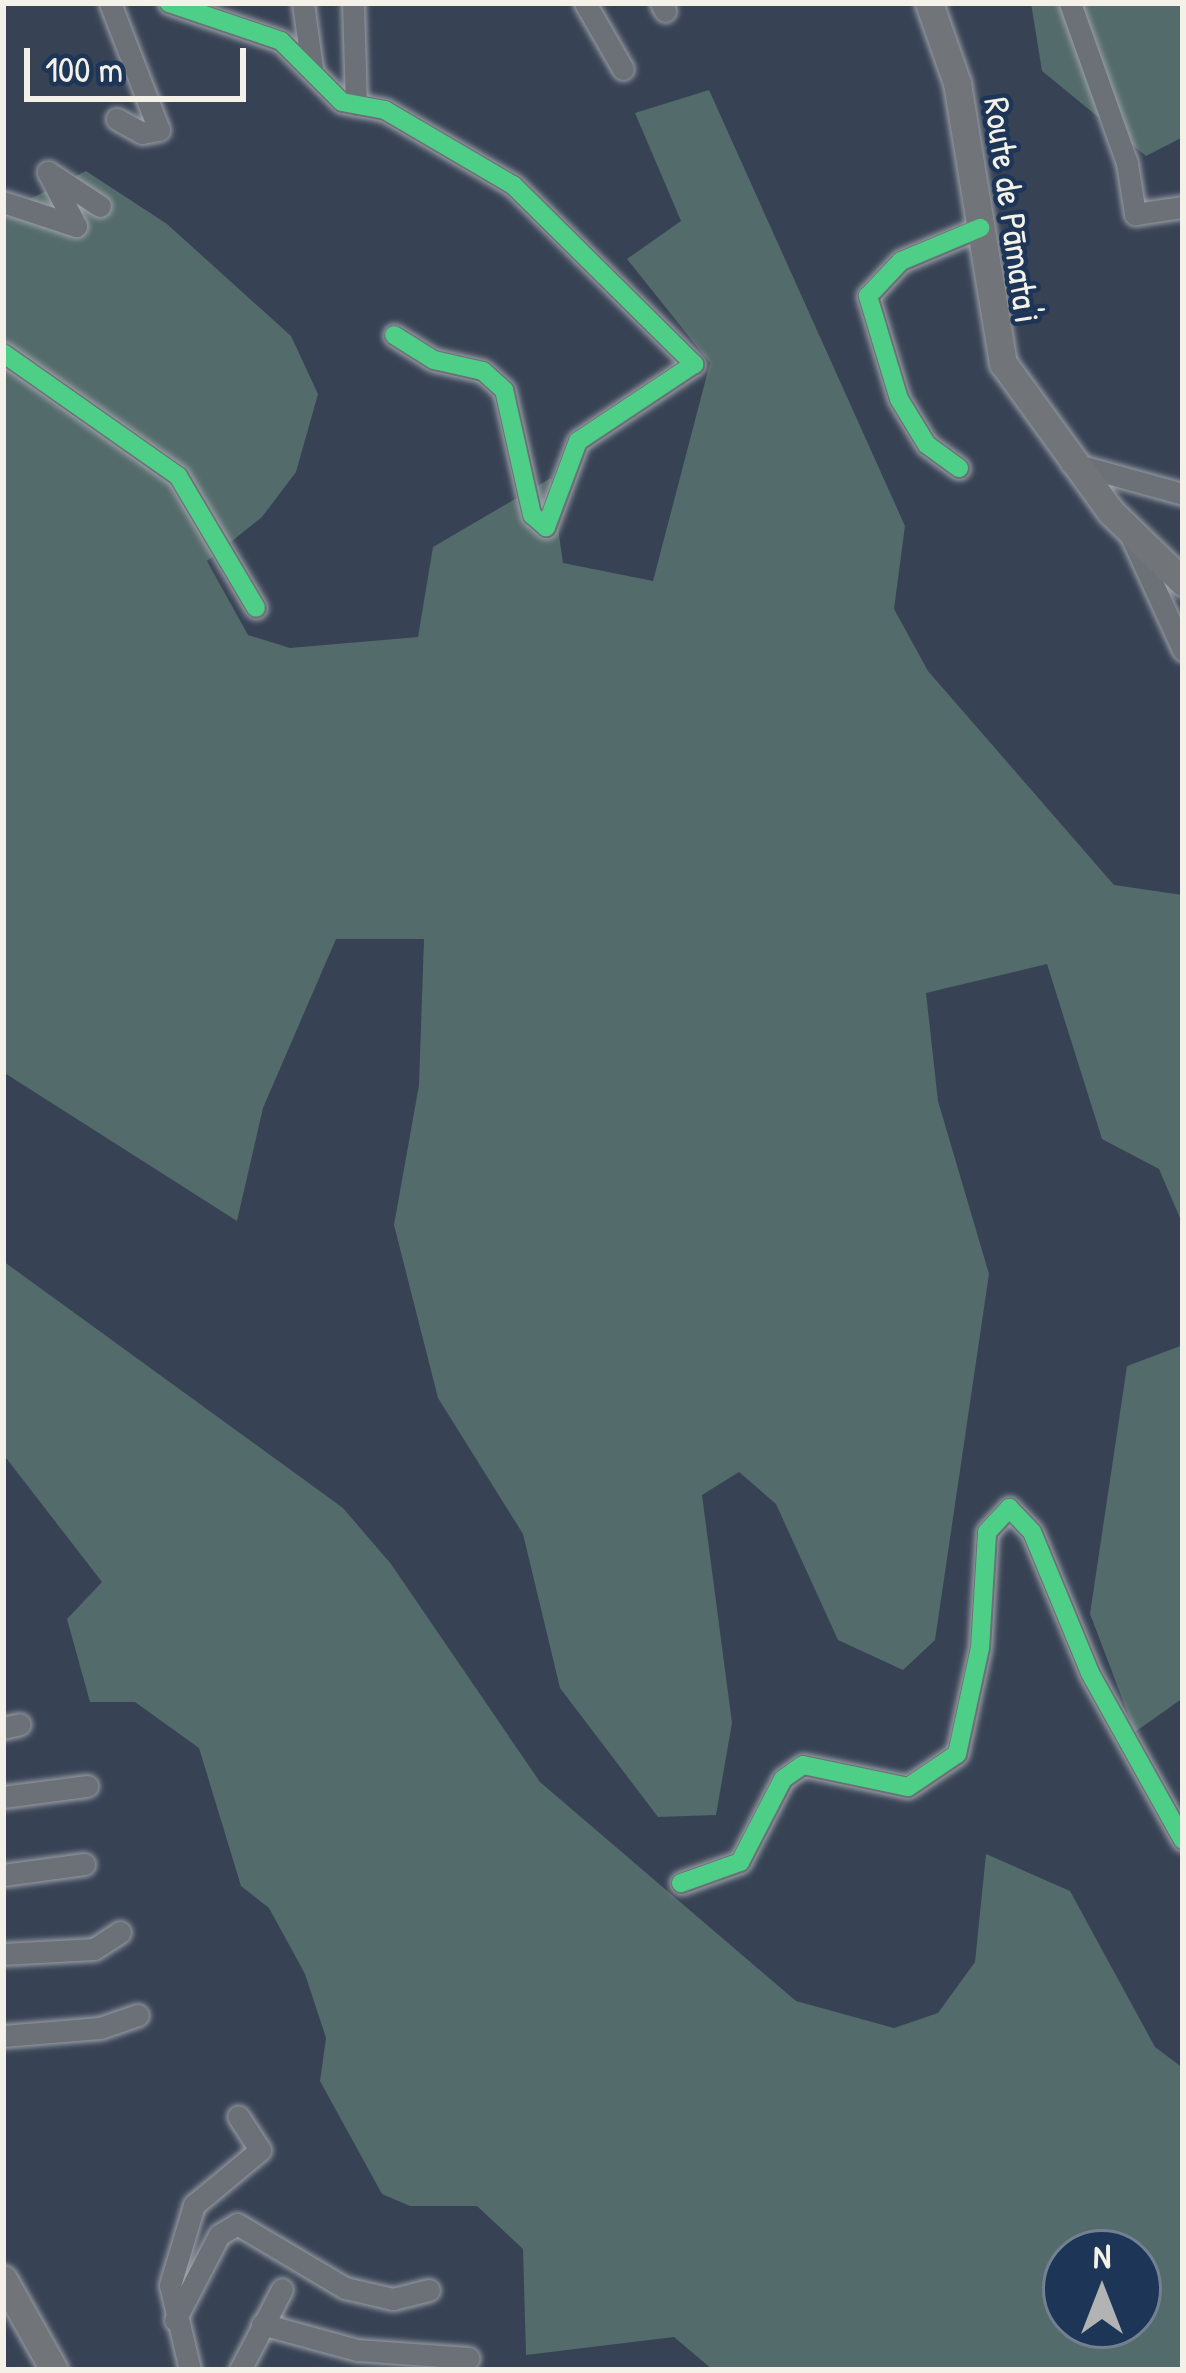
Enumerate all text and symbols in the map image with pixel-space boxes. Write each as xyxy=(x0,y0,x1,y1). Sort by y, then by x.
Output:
scale bar xyxy=(30,24,252,98)
text: 100 m xyxy=(45,44,123,93)
street label: Route de Pāmata'i xyxy=(976,94,1050,326)
north arrow xyxy=(1042,2229,1162,2349)
text: N xyxy=(1093,2234,1111,2278)

